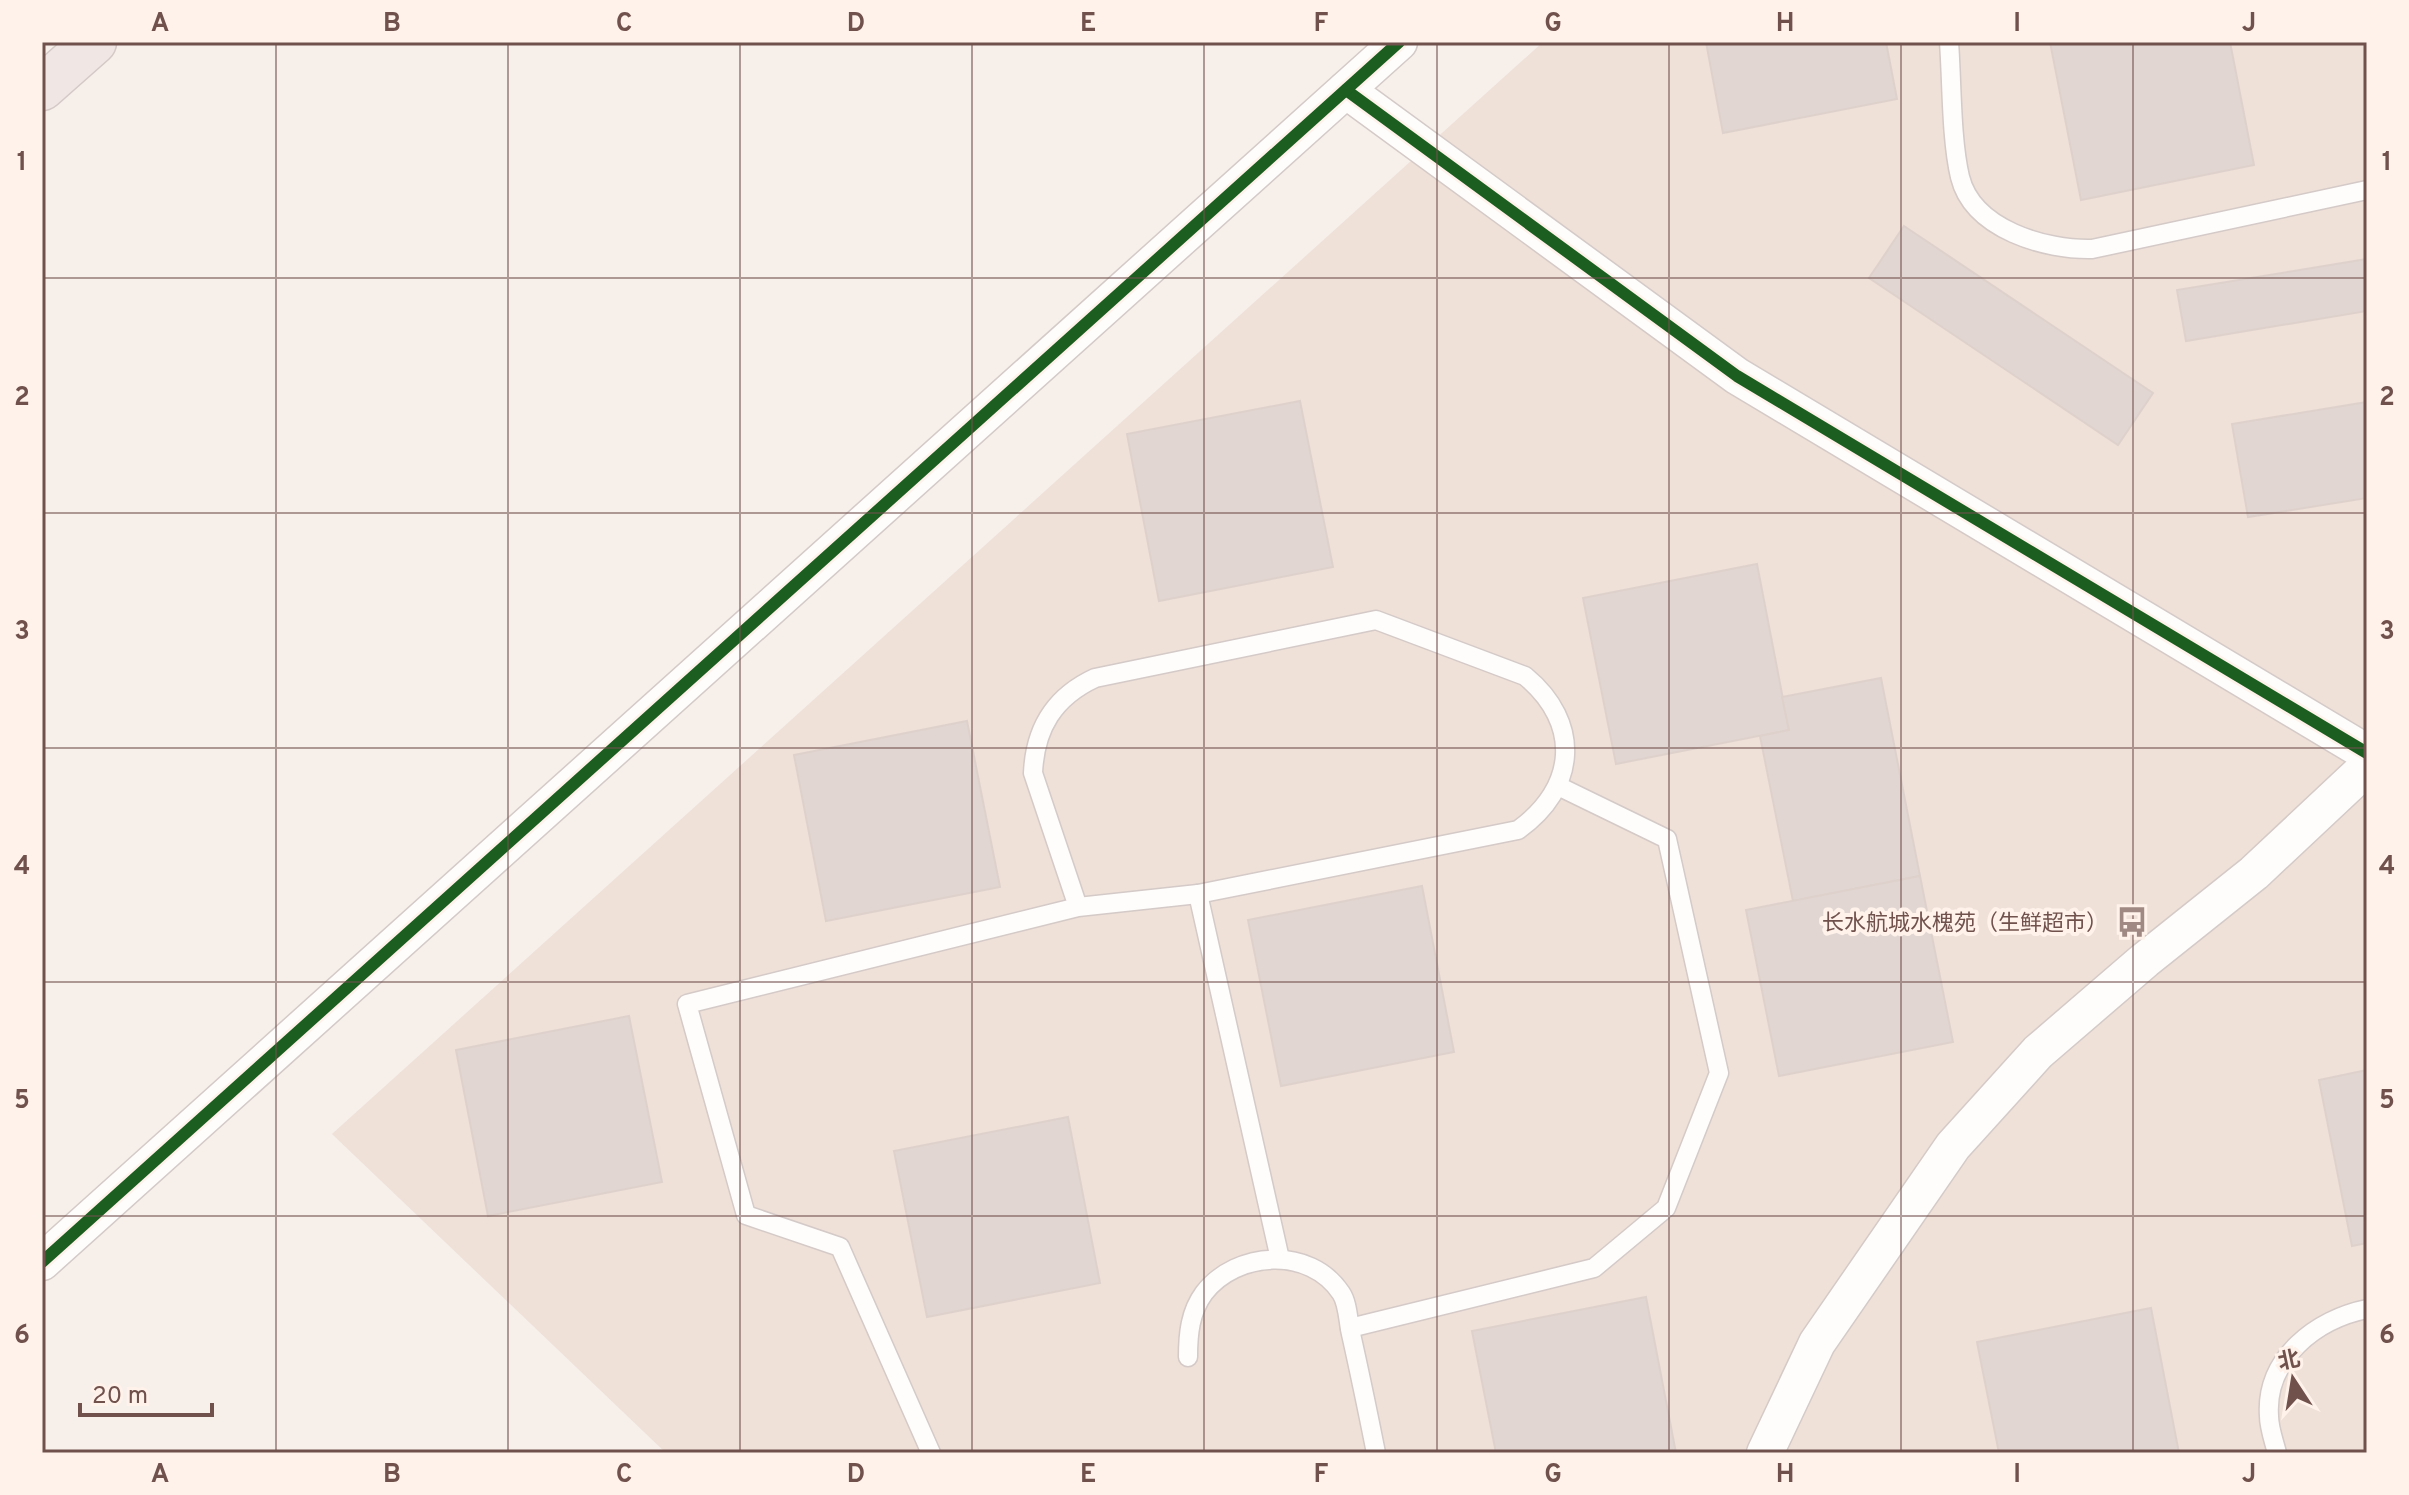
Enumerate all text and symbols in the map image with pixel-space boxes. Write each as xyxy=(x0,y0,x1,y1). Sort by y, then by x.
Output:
text: A xyxy=(151,8,169,41)
text: B xyxy=(383,8,401,41)
text: C xyxy=(616,8,632,41)
text: D xyxy=(847,8,865,41)
text: E xyxy=(1080,8,1096,41)
text: F xyxy=(1314,8,1329,41)
text: G xyxy=(1544,8,1562,41)
text: H xyxy=(1776,8,1794,41)
text: I xyxy=(2013,8,2021,41)
text: J xyxy=(2242,8,2256,41)
text: 1 xyxy=(17,147,27,180)
text: 1 xyxy=(2382,147,2392,180)
text: 2 xyxy=(14,382,30,415)
text: 2 xyxy=(2379,382,2395,415)
text: 3 xyxy=(14,616,30,649)
text: 3 xyxy=(2379,616,2395,649)
text: 4 xyxy=(14,851,30,884)
text: 4 xyxy=(2379,851,2395,884)
bus stop icon: 长水航城水槐苑（生鲜超市） xyxy=(2115,905,2149,939)
place label: 长水航城水槐苑（生鲜超市） xyxy=(1822,911,2108,938)
text: 5 xyxy=(14,1085,30,1118)
text: 5 xyxy=(2379,1085,2395,1118)
text: 6 xyxy=(14,1320,30,1353)
text: 6 xyxy=(2379,1320,2395,1353)
north arrow xyxy=(2253,1339,2333,1419)
text: 北 xyxy=(2276,1346,2303,1377)
scale bar xyxy=(80,1367,212,1417)
text: 20 m xyxy=(92,1382,148,1412)
text: A xyxy=(151,1459,169,1492)
text: B xyxy=(383,1459,401,1492)
text: C xyxy=(616,1459,632,1492)
text: D xyxy=(847,1459,865,1492)
text: E xyxy=(1080,1459,1096,1492)
text: F xyxy=(1314,1459,1329,1492)
text: G xyxy=(1544,1459,1562,1492)
text: H xyxy=(1776,1459,1794,1492)
text: I xyxy=(2013,1459,2021,1492)
text: J xyxy=(2242,1459,2256,1492)

